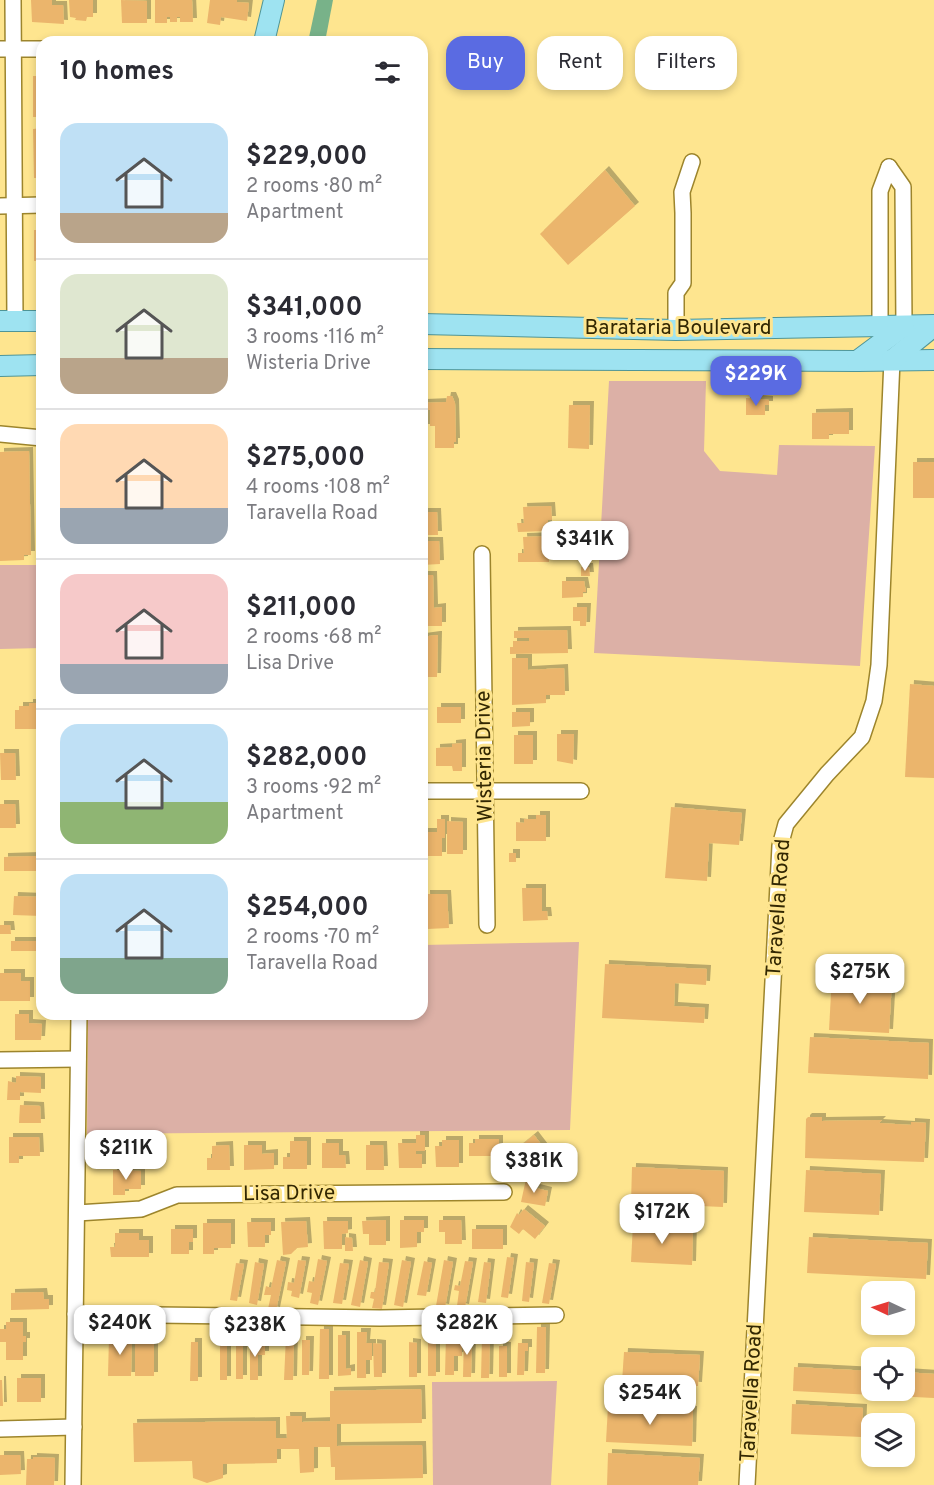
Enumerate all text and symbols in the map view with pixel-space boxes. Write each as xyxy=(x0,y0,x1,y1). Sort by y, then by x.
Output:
chip: Buy xyxy=(446,36,525,90)
chip: Rent xyxy=(537,36,623,90)
chip: Filters xyxy=(635,36,737,90)
text: 10 homes xyxy=(60,56,174,89)
icon: filters xyxy=(371,56,404,89)
text: $229,000 xyxy=(246,141,367,174)
icon: home xyxy=(108,147,180,219)
text: 2 rooms · 80 m² xyxy=(246,174,382,200)
text: Apartment xyxy=(246,200,344,226)
text: $341,000 xyxy=(246,292,363,325)
icon: home xyxy=(108,298,180,370)
street label: Barataria Boulevard xyxy=(584,315,772,342)
text: 3 rooms · 116 m² xyxy=(246,325,384,351)
text: Wisteria Drive xyxy=(246,351,371,377)
pin: $229K xyxy=(714,356,798,407)
text: $229K xyxy=(725,362,787,388)
text: $275,000 xyxy=(246,442,365,475)
icon: home xyxy=(108,448,180,520)
text: 4 rooms · 108 m² xyxy=(246,475,390,501)
text: Taravella Road xyxy=(246,501,378,527)
pin: $341K xyxy=(543,521,627,572)
text: $341K xyxy=(555,527,615,553)
text: $211,000 xyxy=(246,592,357,625)
icon: home xyxy=(108,598,180,670)
text: 2 rooms · 68 m² xyxy=(246,625,382,651)
text: Lisa Drive xyxy=(246,651,334,677)
street label: Wisteria Drive xyxy=(470,690,500,822)
text: $282,000 xyxy=(246,742,367,775)
icon: home xyxy=(108,748,180,820)
text: 3 rooms · 92 m² xyxy=(246,775,381,801)
text: Apartment xyxy=(246,801,344,827)
street label: Taravella Road xyxy=(761,838,797,978)
text: $254,000 xyxy=(246,892,369,925)
icon: home xyxy=(108,898,180,970)
text: 2 rooms · 70 m² xyxy=(246,925,379,951)
text: Taravella Road xyxy=(246,951,378,977)
pin: $275K xyxy=(818,954,902,1005)
text: $275K xyxy=(829,960,891,986)
pin: $211K xyxy=(84,1130,168,1181)
text: $211K xyxy=(99,1136,153,1162)
pin: $381K xyxy=(492,1143,576,1194)
text: $381K xyxy=(505,1149,563,1175)
street label: Lisa Drive xyxy=(243,1180,335,1208)
pin: $172K xyxy=(620,1194,704,1245)
text: $172K xyxy=(634,1200,690,1226)
north arrow xyxy=(861,1281,915,1335)
map controls xyxy=(861,1281,915,1467)
pin: $240K xyxy=(78,1305,162,1356)
pin: $282K xyxy=(425,1305,509,1356)
pin: $238K xyxy=(213,1307,297,1358)
text: $240K xyxy=(88,1311,152,1337)
text: $282K xyxy=(436,1311,498,1337)
text: $238K xyxy=(224,1313,286,1339)
street label: Taravella Road xyxy=(735,1323,769,1463)
button: locate xyxy=(861,1347,915,1401)
pin: $254K xyxy=(608,1375,692,1426)
text: $254K xyxy=(618,1381,682,1407)
button: layers xyxy=(861,1413,915,1467)

